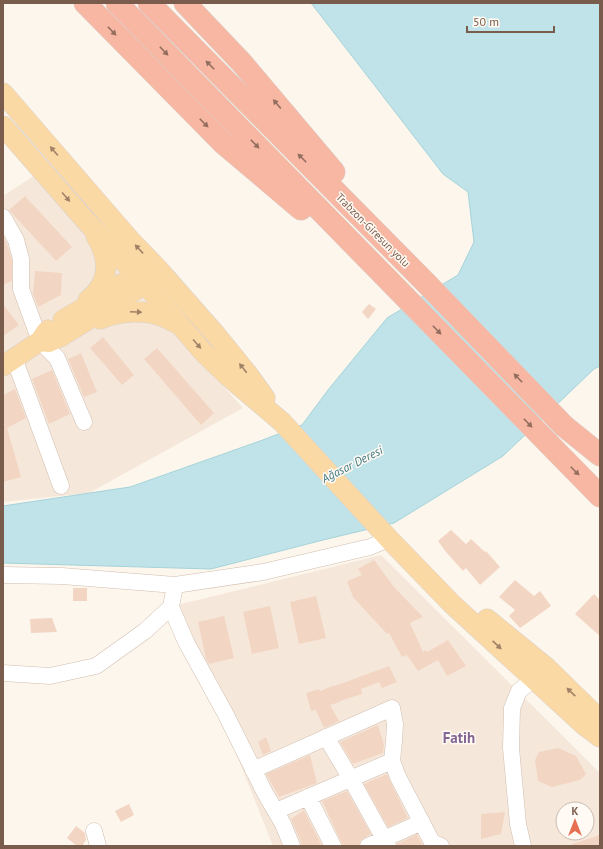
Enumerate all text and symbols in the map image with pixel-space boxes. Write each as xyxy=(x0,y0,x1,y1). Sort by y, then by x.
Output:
scale bar xyxy=(467,8,554,34)
text: 50 m xyxy=(473,14,499,29)
one-way arrow xyxy=(107,26,117,36)
one-way arrow xyxy=(159,46,169,56)
one-way arrow xyxy=(205,60,215,70)
one-way arrow xyxy=(273,99,282,110)
one-way arrow xyxy=(199,118,209,128)
one-way arrow xyxy=(250,139,260,149)
one-way arrow xyxy=(49,146,58,156)
one-way arrow xyxy=(297,153,307,163)
street label: Trabzon-Giresun yolu xyxy=(333,190,413,270)
one-way arrow xyxy=(61,192,70,203)
one-way arrow xyxy=(134,244,144,254)
one-way arrow xyxy=(130,309,142,316)
one-way arrow xyxy=(432,325,442,335)
one-way arrow xyxy=(192,338,201,349)
one-way arrow xyxy=(239,363,247,374)
one-way arrow xyxy=(513,373,523,383)
one-way arrow xyxy=(523,418,533,428)
water label: Ağasar Deresi xyxy=(318,442,386,486)
one-way arrow xyxy=(570,466,580,476)
one-way arrow xyxy=(492,640,502,650)
one-way arrow xyxy=(566,687,576,697)
district label: Fatih xyxy=(443,728,475,747)
north arrow xyxy=(555,801,595,841)
text: K xyxy=(572,804,579,818)

